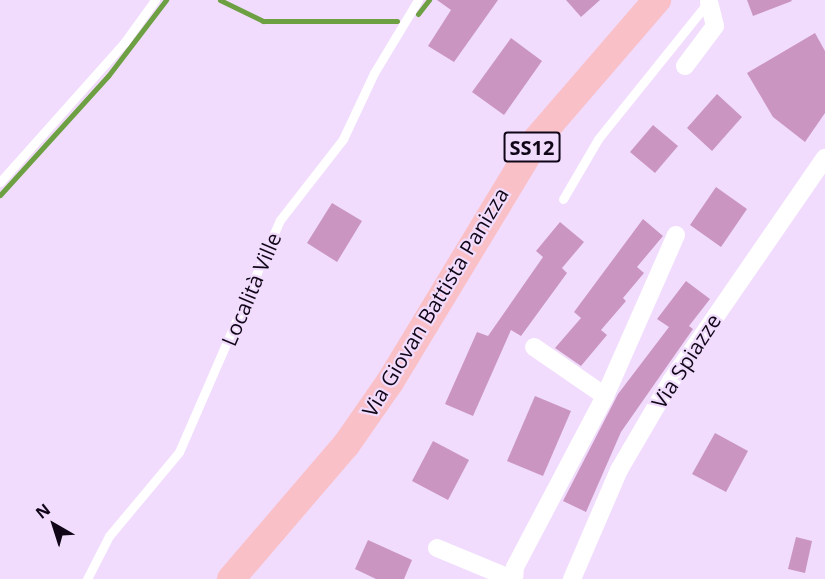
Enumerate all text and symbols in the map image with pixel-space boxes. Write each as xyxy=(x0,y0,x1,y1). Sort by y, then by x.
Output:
road number: SS12 xyxy=(504,130,560,164)
street label: Via Giovan Battista Panizza xyxy=(357,183,513,421)
street label: Località Ville xyxy=(216,229,286,349)
street label: Via Spiazze xyxy=(646,309,726,413)
north arrow xyxy=(24,495,84,555)
text: N xyxy=(31,498,55,524)

